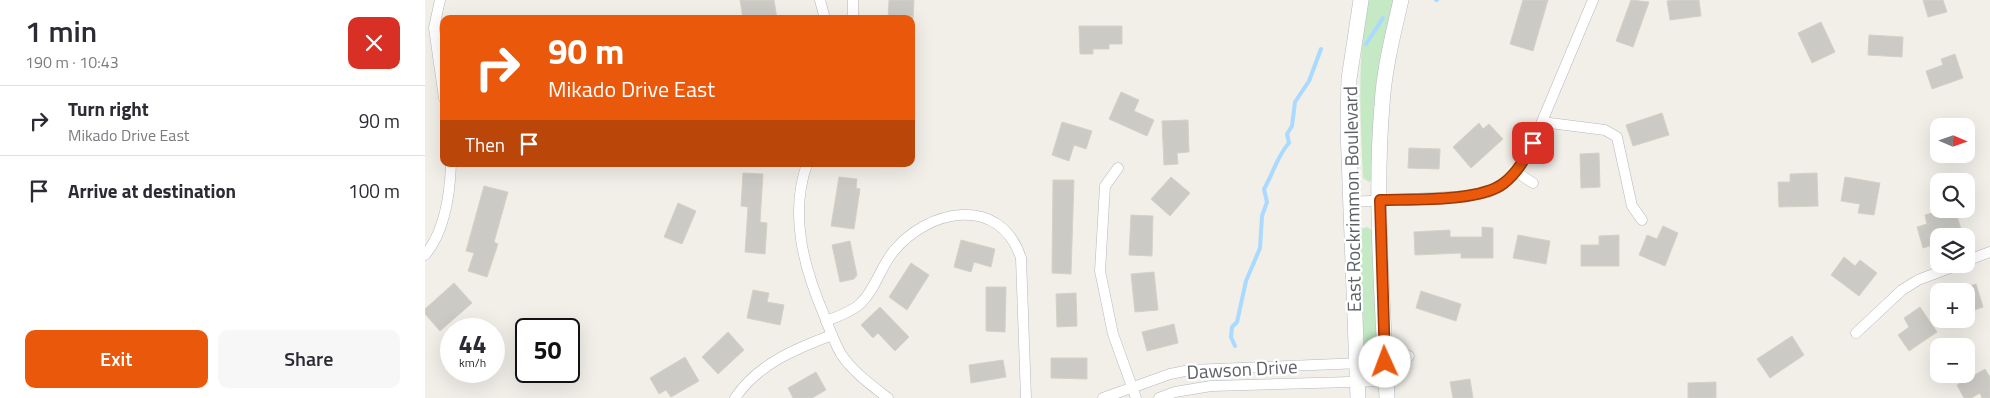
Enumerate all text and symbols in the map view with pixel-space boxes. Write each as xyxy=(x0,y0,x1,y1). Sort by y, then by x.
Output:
text: 1 min xyxy=(25,8,97,54)
button: close xyxy=(348,17,400,69)
text: 90 m xyxy=(548,24,624,78)
icon: right xyxy=(465,35,530,100)
text: 190 m · 10:43 xyxy=(25,50,119,74)
text: Mikado Drive East xyxy=(548,72,715,106)
street label: East Rockrimmon Boulevard xyxy=(1335,86,1368,312)
text: Turn right xyxy=(68,94,149,123)
text: 90 m xyxy=(359,106,400,135)
icon: right xyxy=(25,107,53,135)
north arrow xyxy=(1930,118,1975,162)
map controls xyxy=(1930,118,1975,383)
pin xyxy=(1512,122,1554,164)
text: Mikado Drive East xyxy=(68,123,189,147)
icon: arrive xyxy=(1519,129,1547,157)
text: Then xyxy=(465,130,505,159)
icon: arrive xyxy=(515,130,543,158)
button: search xyxy=(1930,173,1975,218)
text: Arrive at destination xyxy=(68,176,236,205)
text: 100 m xyxy=(348,176,400,205)
icon: arrive xyxy=(25,177,53,205)
button: layers xyxy=(1930,228,1975,273)
button: + xyxy=(1930,283,1975,328)
speed limit sign: 50 xyxy=(515,318,580,383)
text: 44 xyxy=(458,325,487,363)
button: Exit xyxy=(25,330,208,388)
button: Share xyxy=(218,330,400,388)
position arrow xyxy=(1358,335,1410,387)
button: − xyxy=(1930,338,1975,383)
street label: Dawson Drive xyxy=(1186,351,1298,386)
text: km/h xyxy=(459,353,486,372)

